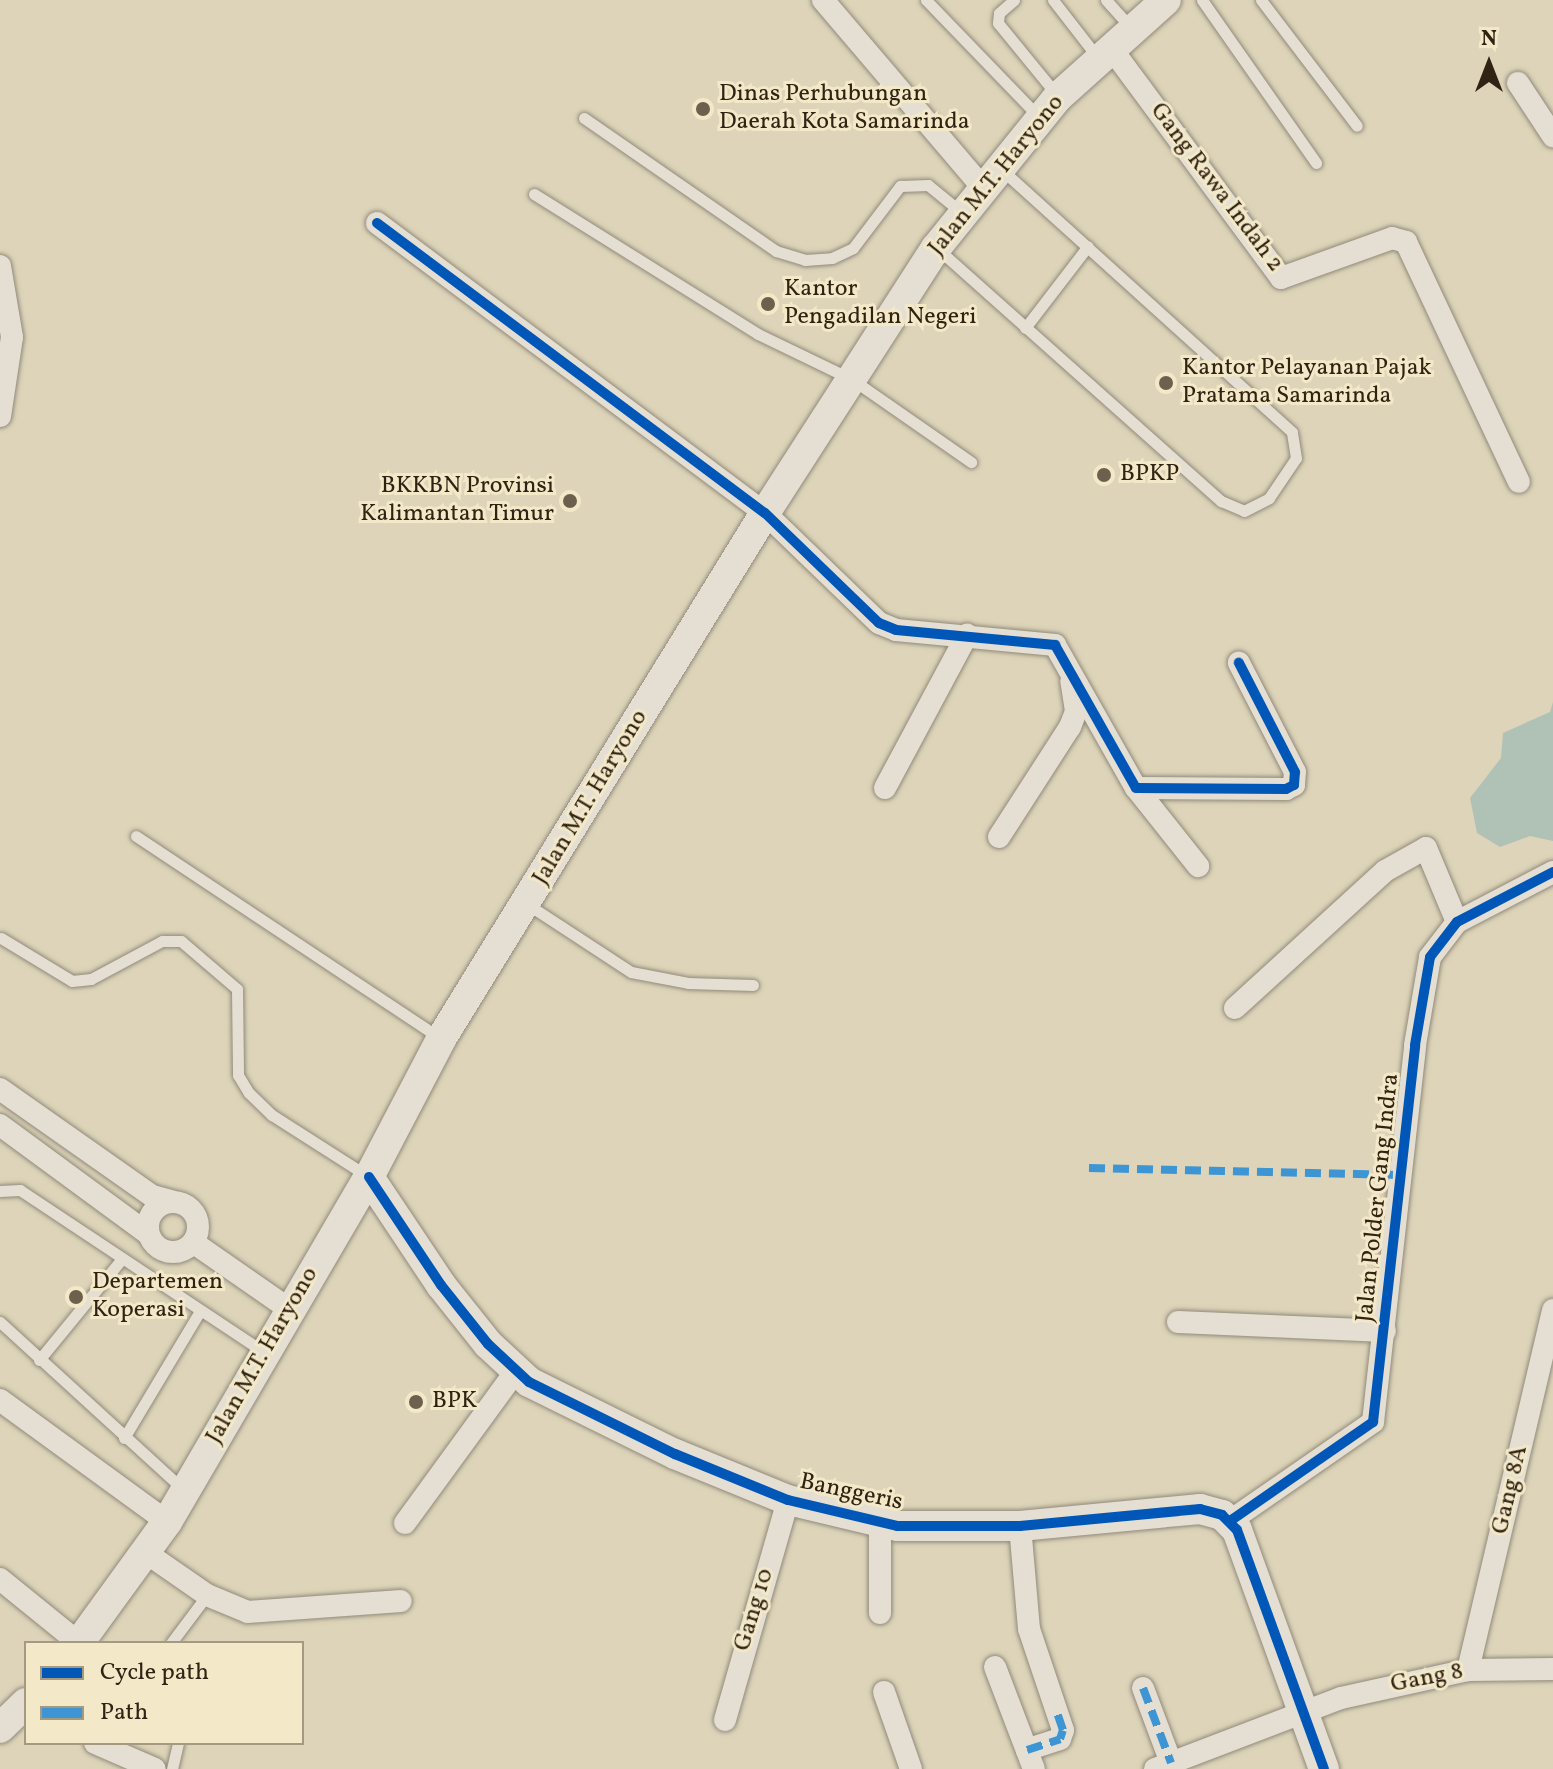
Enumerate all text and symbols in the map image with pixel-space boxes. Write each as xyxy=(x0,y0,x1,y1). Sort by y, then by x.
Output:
north arrow xyxy=(1449,24,1529,104)
text: N xyxy=(1481,24,1497,55)
place label: Dinas Perhubungan Daerah Kota Samarinda xyxy=(719,81,970,137)
street label: Jalan M.T. Haryono xyxy=(923,89,1071,263)
street label: Gang Rawa Indah 2 xyxy=(1143,98,1289,278)
marker: Dinas Perhubungan Daerah Kota Samarinda xyxy=(694,100,712,118)
place label: Kantor Pengadilan Negeri xyxy=(784,276,977,332)
marker: Kantor Pengadilan Negeri xyxy=(759,295,777,313)
place label: Kantor Pelayanan Pajak Pratama Samarinda xyxy=(1182,355,1432,411)
marker: Kantor Pelayanan Pajak Pratama Samarinda xyxy=(1157,374,1175,392)
place label: BPKP xyxy=(1120,461,1179,489)
marker: BPKP xyxy=(1095,466,1113,484)
place label: BKKBN Provinsi Kalimantan Timur xyxy=(359,473,554,529)
marker: BKKBN Provinsi Kalimantan Timur xyxy=(561,492,579,510)
street label: Jalan M.T. Haryono xyxy=(527,705,655,891)
street label: Jalan Polder Gang Indra xyxy=(1352,1072,1406,1324)
street label: Jalan M.T. Haryono xyxy=(201,1262,325,1450)
place label: Departemen Koperasi xyxy=(92,1269,223,1325)
marker: Departemen Koperasi xyxy=(67,1288,85,1306)
place label: BPK xyxy=(432,1388,477,1416)
marker: BPK xyxy=(407,1393,425,1411)
street label: Gang 8A xyxy=(1487,1443,1535,1537)
street label: Banggeris xyxy=(797,1468,905,1518)
street label: Gang 10 xyxy=(729,1565,781,1655)
legend xyxy=(24,1641,304,1745)
text: Cycle path xyxy=(100,1656,209,1690)
street label: Gang 8 xyxy=(1388,1658,1466,1700)
text: Path xyxy=(100,1696,148,1730)

